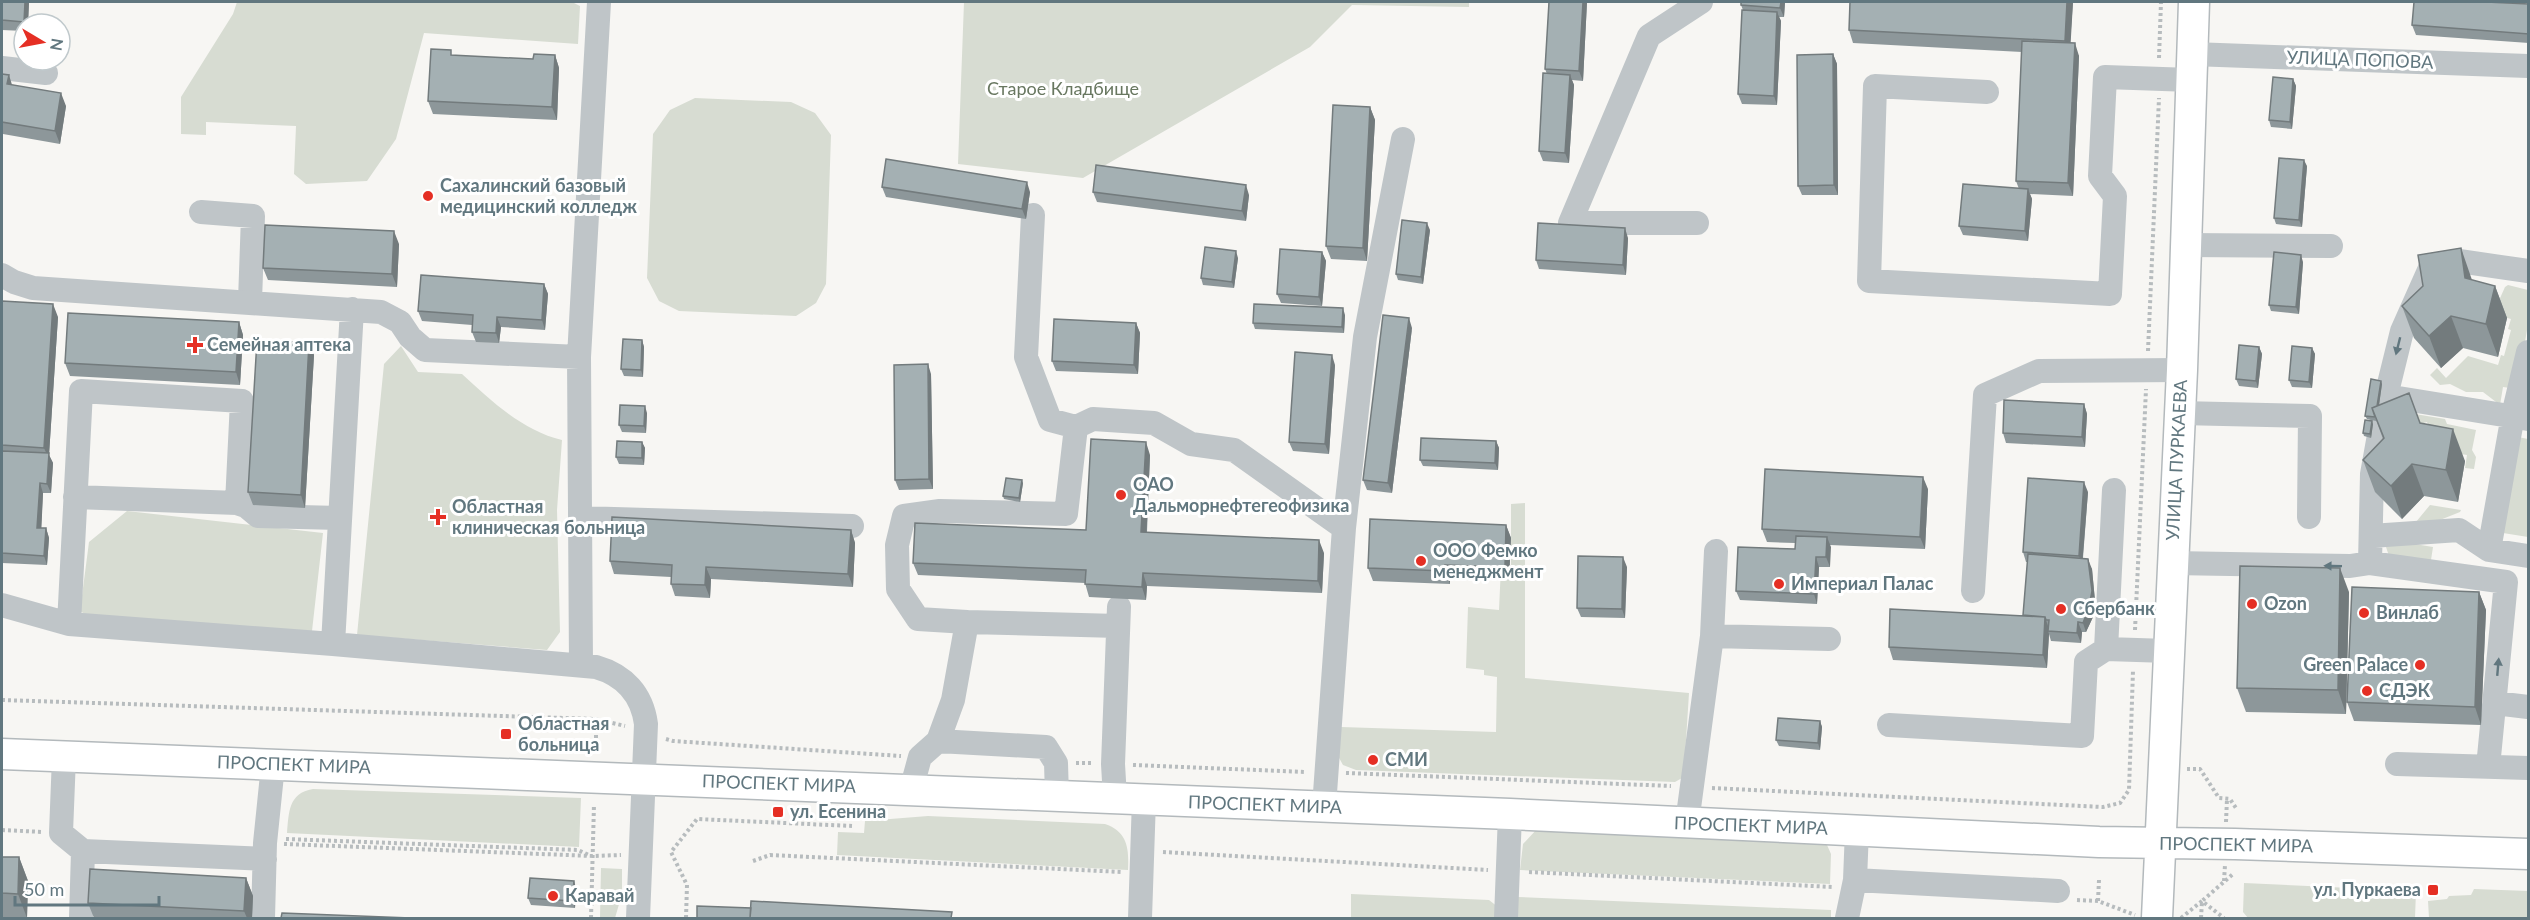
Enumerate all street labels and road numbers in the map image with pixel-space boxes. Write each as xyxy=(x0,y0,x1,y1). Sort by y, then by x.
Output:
street label: УЛИЦА ПОПОВА xyxy=(2286,45,2435,73)
street label: УЛИЦА ПУРКАЕВА xyxy=(2161,378,2191,541)
street label: ПРОСПЕКТ МИРА xyxy=(217,750,372,778)
street label: ПРОСПЕКТ МИРА xyxy=(702,769,857,797)
street label: ПРОСПЕКТ МИРА xyxy=(1188,790,1343,818)
street label: ПРОСПЕКТ МИРА xyxy=(1674,811,1829,839)
street label: ПРОСПЕКТ МИРА xyxy=(2159,832,2314,856)

